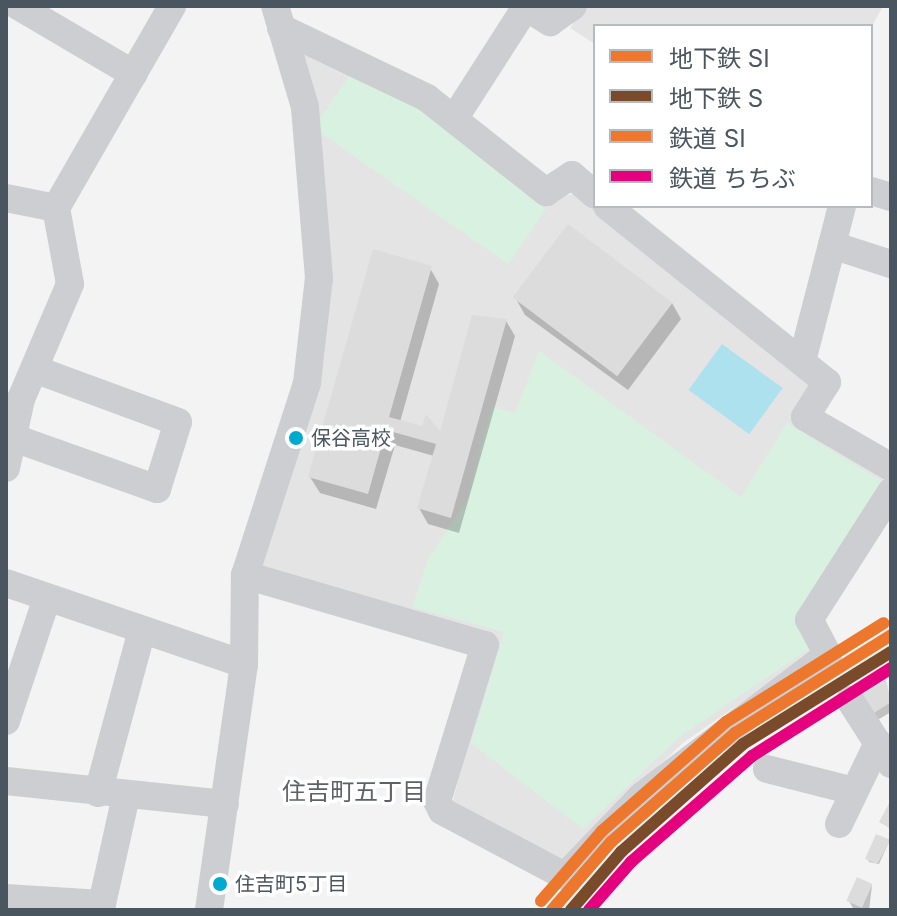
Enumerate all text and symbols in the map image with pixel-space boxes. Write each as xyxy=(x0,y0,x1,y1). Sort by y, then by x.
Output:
legend xyxy=(593,24,873,208)
text: 地下鉄 SI xyxy=(669,44,770,73)
text: 地下鉄 S xyxy=(669,84,763,113)
text: 鉄道 SI xyxy=(669,124,746,153)
text: 鉄道 ちちぶ xyxy=(669,164,796,193)
place label: 保谷高校 xyxy=(311,426,391,450)
marker: 保谷高校 xyxy=(288,430,304,446)
district label: 住吉町五丁目 xyxy=(282,778,426,806)
place label: 住吉町5丁目 xyxy=(235,872,347,896)
marker: 住吉町5丁目 xyxy=(212,876,228,892)

